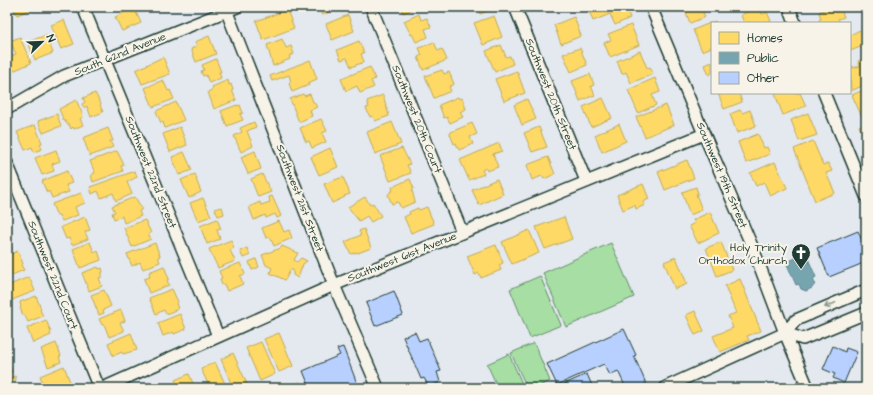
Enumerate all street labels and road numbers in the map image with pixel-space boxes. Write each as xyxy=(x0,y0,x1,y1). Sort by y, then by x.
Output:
street label: South 62nd Avenue xyxy=(72,29,168,79)
street label: Southwest 20th Street xyxy=(522,36,581,153)
street label: Southwest 20th Court xyxy=(388,63,446,176)
street label: Southwest 22nd Street xyxy=(122,114,181,231)
street label: Southwest 19th Street xyxy=(693,120,751,231)
street label: Southwest 21st Street xyxy=(273,142,328,254)
street label: Southwest 22nd Court xyxy=(24,218,82,332)
street label: Southwest 61st Avenue xyxy=(345,228,459,286)

